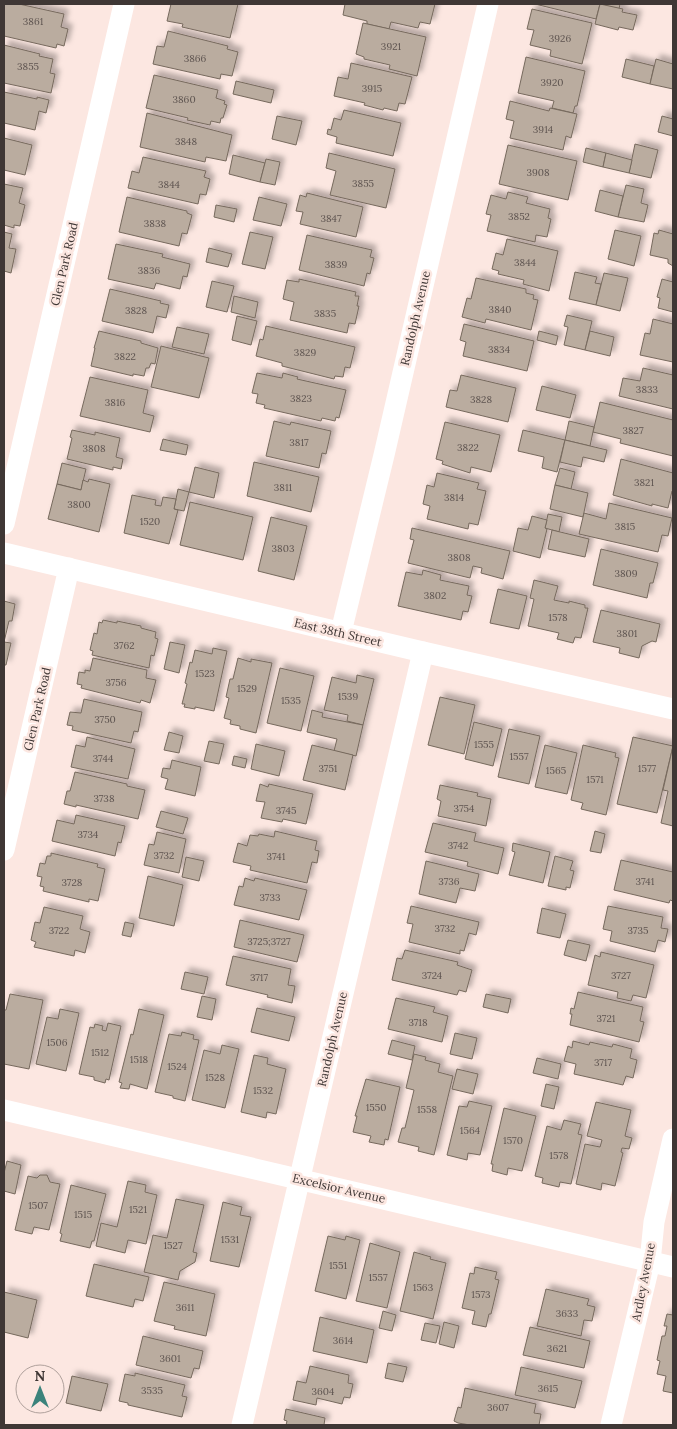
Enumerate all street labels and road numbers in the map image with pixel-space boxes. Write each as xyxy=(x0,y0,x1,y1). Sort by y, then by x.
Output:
street label: Glen Park Road xyxy=(47,221,81,307)
street label: Randolph Avenue xyxy=(397,269,433,367)
street label: East 38th Street xyxy=(293,615,384,649)
street label: Glen Park Road xyxy=(20,666,54,752)
street label: Randolph Avenue xyxy=(314,990,350,1088)
street label: Excelsior Avenue xyxy=(291,1170,387,1206)
street label: Ardley Avenue xyxy=(628,1241,658,1324)

